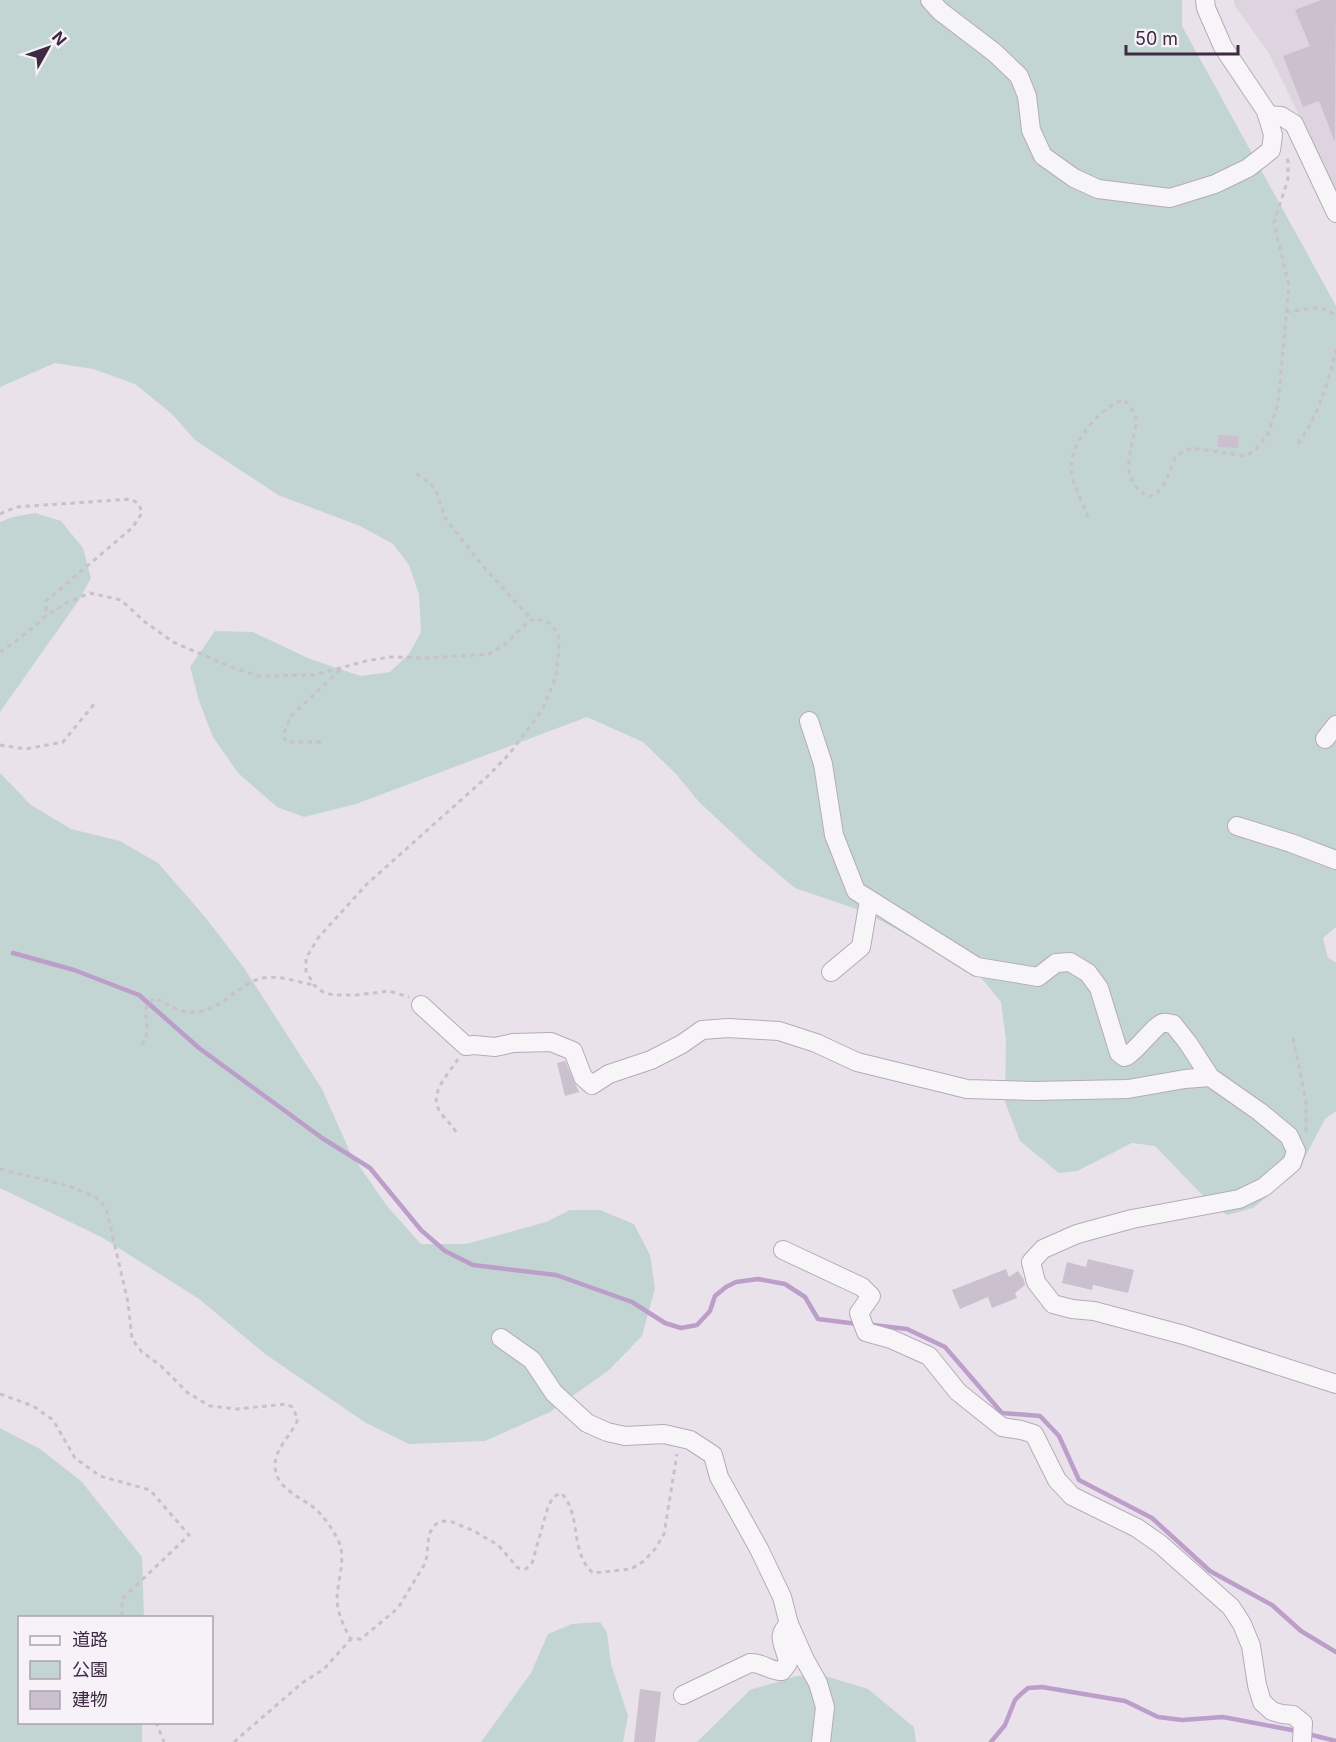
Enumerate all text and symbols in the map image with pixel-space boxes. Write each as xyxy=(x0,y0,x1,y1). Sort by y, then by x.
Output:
north arrow xyxy=(18,18,78,78)
scale bar xyxy=(1126,18,1238,56)
text: N xyxy=(48,27,71,49)
text: 50 m xyxy=(1135,28,1178,49)
legend xyxy=(18,1616,213,1724)
text: 道路 xyxy=(72,1629,108,1650)
text: 公園 xyxy=(72,1659,108,1680)
text: 建物 xyxy=(72,1689,108,1710)

